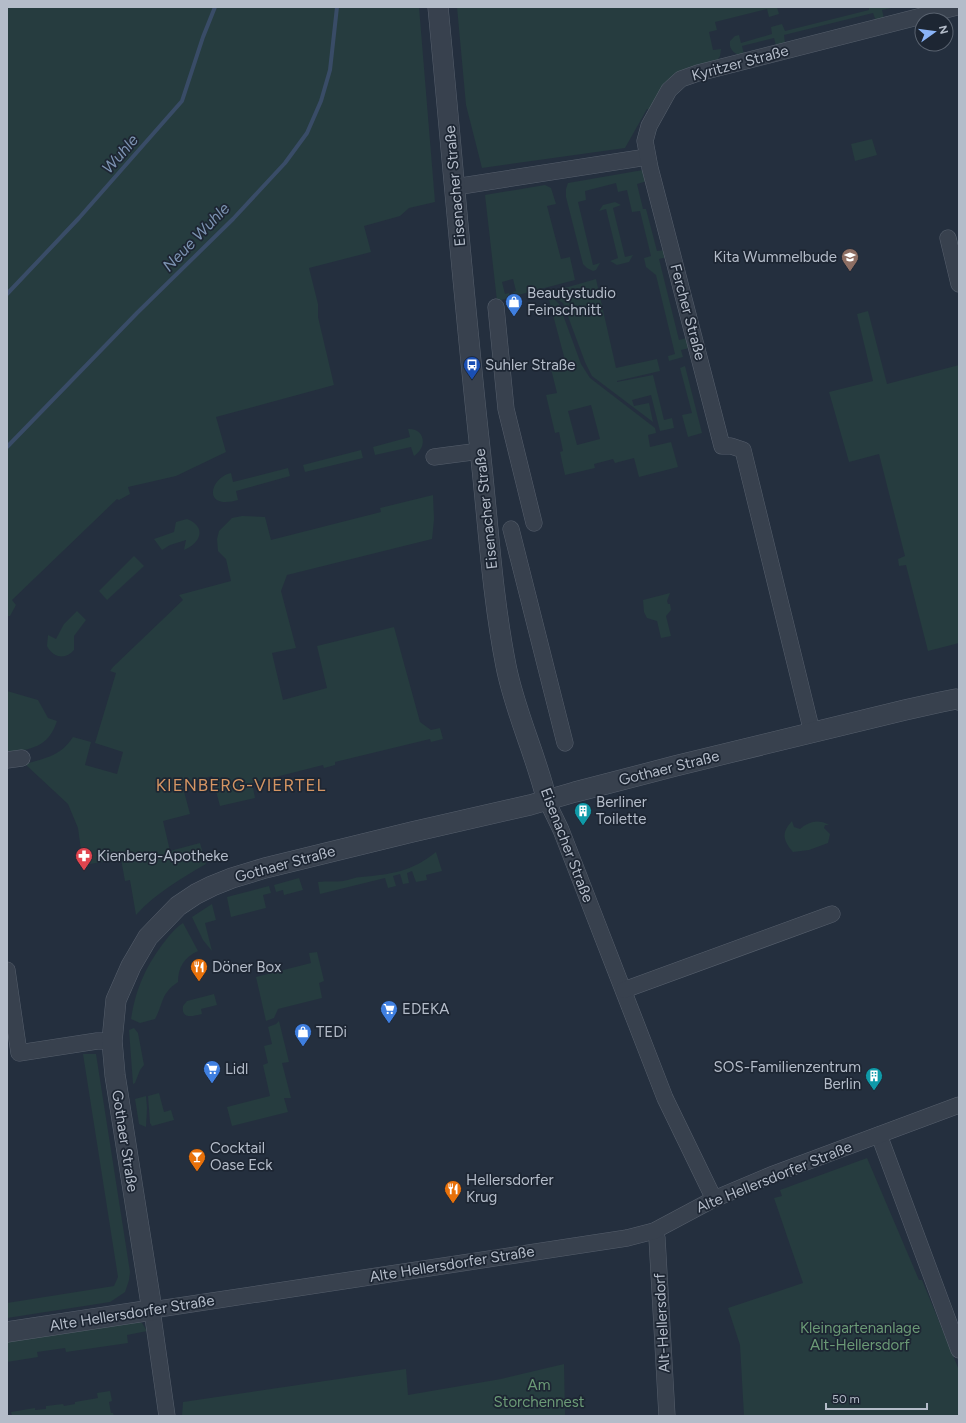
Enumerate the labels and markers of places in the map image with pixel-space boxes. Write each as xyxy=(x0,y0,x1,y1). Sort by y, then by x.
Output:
school or university icon: Kita Wummelbude xyxy=(840,247,860,272)
place label: Kita Wummelbude xyxy=(714,248,837,266)
place label: Beautystudio Feinschnitt xyxy=(527,284,616,319)
shop icon: Beautystudio Feinschnitt xyxy=(504,292,524,317)
bus stop icon: Suhler Straße xyxy=(462,355,482,380)
place label: Suhler Straße xyxy=(485,356,575,374)
place label: Berliner Toilette xyxy=(596,793,647,828)
building icon: Berliner Toilette xyxy=(573,801,593,826)
pharmacy icon: Kienberg-Apotheke xyxy=(74,846,94,871)
place label: Kienberg-Apotheke xyxy=(97,847,229,865)
restaurant icon: Döner Box xyxy=(189,957,209,982)
place label: Döner Box xyxy=(212,958,281,976)
supermarket icon: EDEKA xyxy=(379,999,399,1024)
place label: EDEKA xyxy=(402,1000,449,1018)
shop icon: TEDi xyxy=(293,1022,313,1047)
place label: TEDi xyxy=(316,1023,347,1041)
place label: SOS-Familienzentrum Berlin xyxy=(714,1058,861,1093)
supermarket icon: Lidl xyxy=(202,1059,222,1084)
place label: Lidl xyxy=(225,1060,248,1078)
building icon: SOS-Familienzentrum Berlin xyxy=(864,1066,884,1091)
place label: Cocktail Oase Eck xyxy=(210,1139,273,1174)
bar icon: Cocktail Oase Eck xyxy=(187,1147,207,1172)
place label: Hellersdorfer Krug xyxy=(466,1171,554,1206)
restaurant icon: Hellersdorfer Krug xyxy=(443,1179,463,1204)

